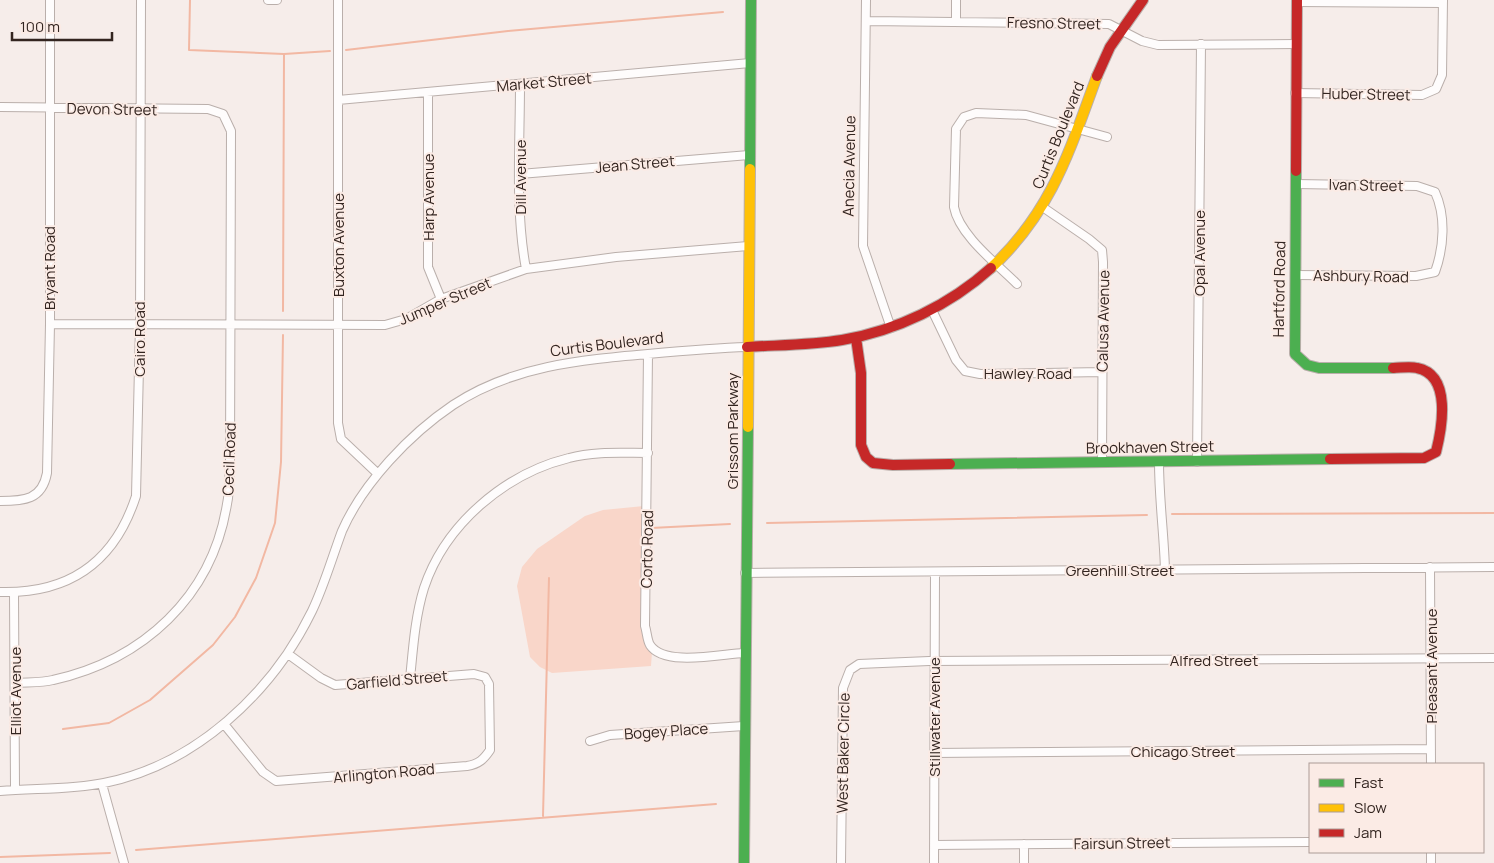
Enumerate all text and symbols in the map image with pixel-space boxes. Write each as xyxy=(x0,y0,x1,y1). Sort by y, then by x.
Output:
scale bar xyxy=(12,10,112,42)
street label: Fresno Street xyxy=(1007,12,1101,34)
text: 100 m xyxy=(20,16,60,37)
street label: Market Street xyxy=(496,67,592,97)
street label: Curtis Boulevard xyxy=(1027,78,1089,192)
street label: Huber Street xyxy=(1321,83,1411,105)
street label: Devon Street xyxy=(66,98,158,120)
street label: Anecia Avenue xyxy=(838,115,860,217)
street label: Dill Avenue xyxy=(510,139,531,214)
street label: Jean Street xyxy=(594,150,676,178)
street label: Harp Avenue xyxy=(418,153,439,241)
street label: Ivan Street xyxy=(1328,174,1404,196)
street label: Buxton Avenue xyxy=(328,193,349,297)
street label: Opal Avenue xyxy=(1189,210,1210,296)
street label: Bryant Road xyxy=(39,226,60,310)
street label: Hartford Road xyxy=(1268,241,1290,337)
street label: Ashbury Road xyxy=(1313,265,1409,287)
street label: Calusa Avenue xyxy=(1092,270,1114,372)
street label: Jumper Street xyxy=(395,272,495,330)
street label: Cairo Road xyxy=(129,301,150,377)
street label: Curtis Boulevard xyxy=(549,327,665,361)
street label: Hawley Road xyxy=(984,363,1072,384)
street label: Grissom Parkway xyxy=(722,373,743,489)
street label: Cecil Road xyxy=(217,422,241,496)
street label: Brookhaven Street xyxy=(1086,435,1214,459)
street label: Corto Road xyxy=(636,510,658,588)
street label: Greenhill Street xyxy=(1066,560,1174,581)
street label: Pleasant Avenue xyxy=(1421,608,1442,724)
street label: Elliot Avenue xyxy=(5,647,26,735)
street label: Alfred Street xyxy=(1170,650,1258,671)
street label: Stillwater Avenue xyxy=(924,657,945,777)
street label: Garfield Street xyxy=(345,665,449,695)
street label: West Baker Circle xyxy=(831,692,855,813)
street label: Bogey Place xyxy=(623,718,709,744)
street label: Chicago Street xyxy=(1131,741,1235,762)
street label: Arlington Road xyxy=(332,758,436,788)
legend xyxy=(1309,763,1484,853)
text: Fast xyxy=(1354,772,1383,793)
text: Slow xyxy=(1354,797,1387,818)
text: Jam xyxy=(1354,822,1382,843)
street label: Fairsun Street xyxy=(1073,832,1171,854)

